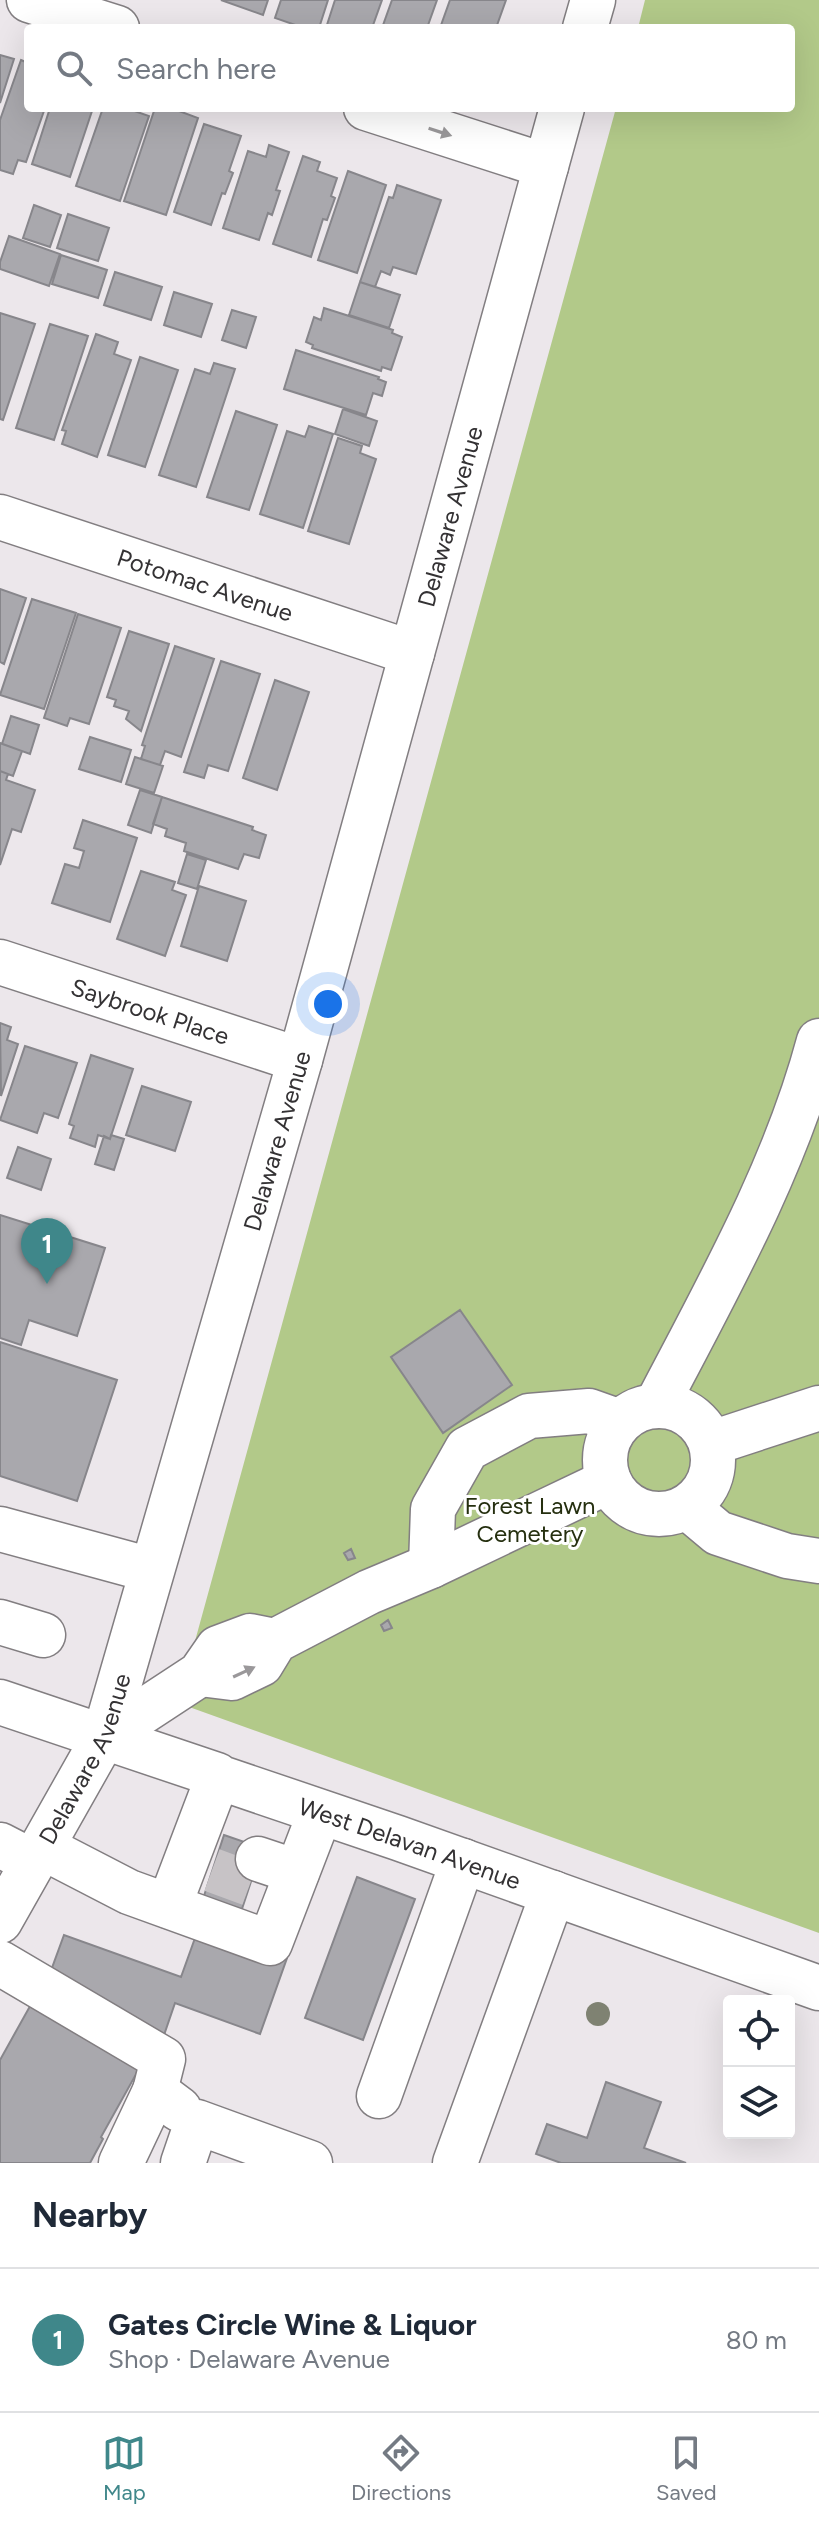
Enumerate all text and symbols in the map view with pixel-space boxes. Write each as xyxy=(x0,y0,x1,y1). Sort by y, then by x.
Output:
search box xyxy=(24,24,795,112)
icon: search xyxy=(52,46,96,90)
text: Search here xyxy=(116,50,276,87)
one-way arrow xyxy=(428,126,452,139)
street label: Delaware Avenue xyxy=(411,423,488,610)
street label: Potomac Avenue xyxy=(114,542,297,627)
street label: Saybrook Place xyxy=(67,972,233,1050)
your location xyxy=(308,984,348,1024)
street label: Delaware Avenue xyxy=(237,1048,316,1234)
pin: 1 xyxy=(21,1218,73,1284)
park label: Forest Lawn Cemetery xyxy=(465,1491,595,1548)
one-way arrow xyxy=(233,1665,256,1679)
street label: Delaware Avenue xyxy=(32,1670,136,1849)
street label: West Delavan Avenue xyxy=(295,1791,525,1895)
map controls xyxy=(723,1995,795,2139)
button: locate xyxy=(723,1995,795,2067)
button: layers xyxy=(723,2067,795,2139)
text: Nearby xyxy=(32,2195,147,2236)
text: Gates Circle Wine & Liquor xyxy=(108,2306,477,2343)
text: 1 xyxy=(53,2324,63,2356)
text: 80 m xyxy=(726,2324,787,2356)
text: Shop · Delaware Avenue xyxy=(108,2343,390,2375)
tab: Map xyxy=(102,2431,146,2506)
tab: Directions xyxy=(351,2431,451,2506)
tab: Saved xyxy=(656,2431,717,2506)

